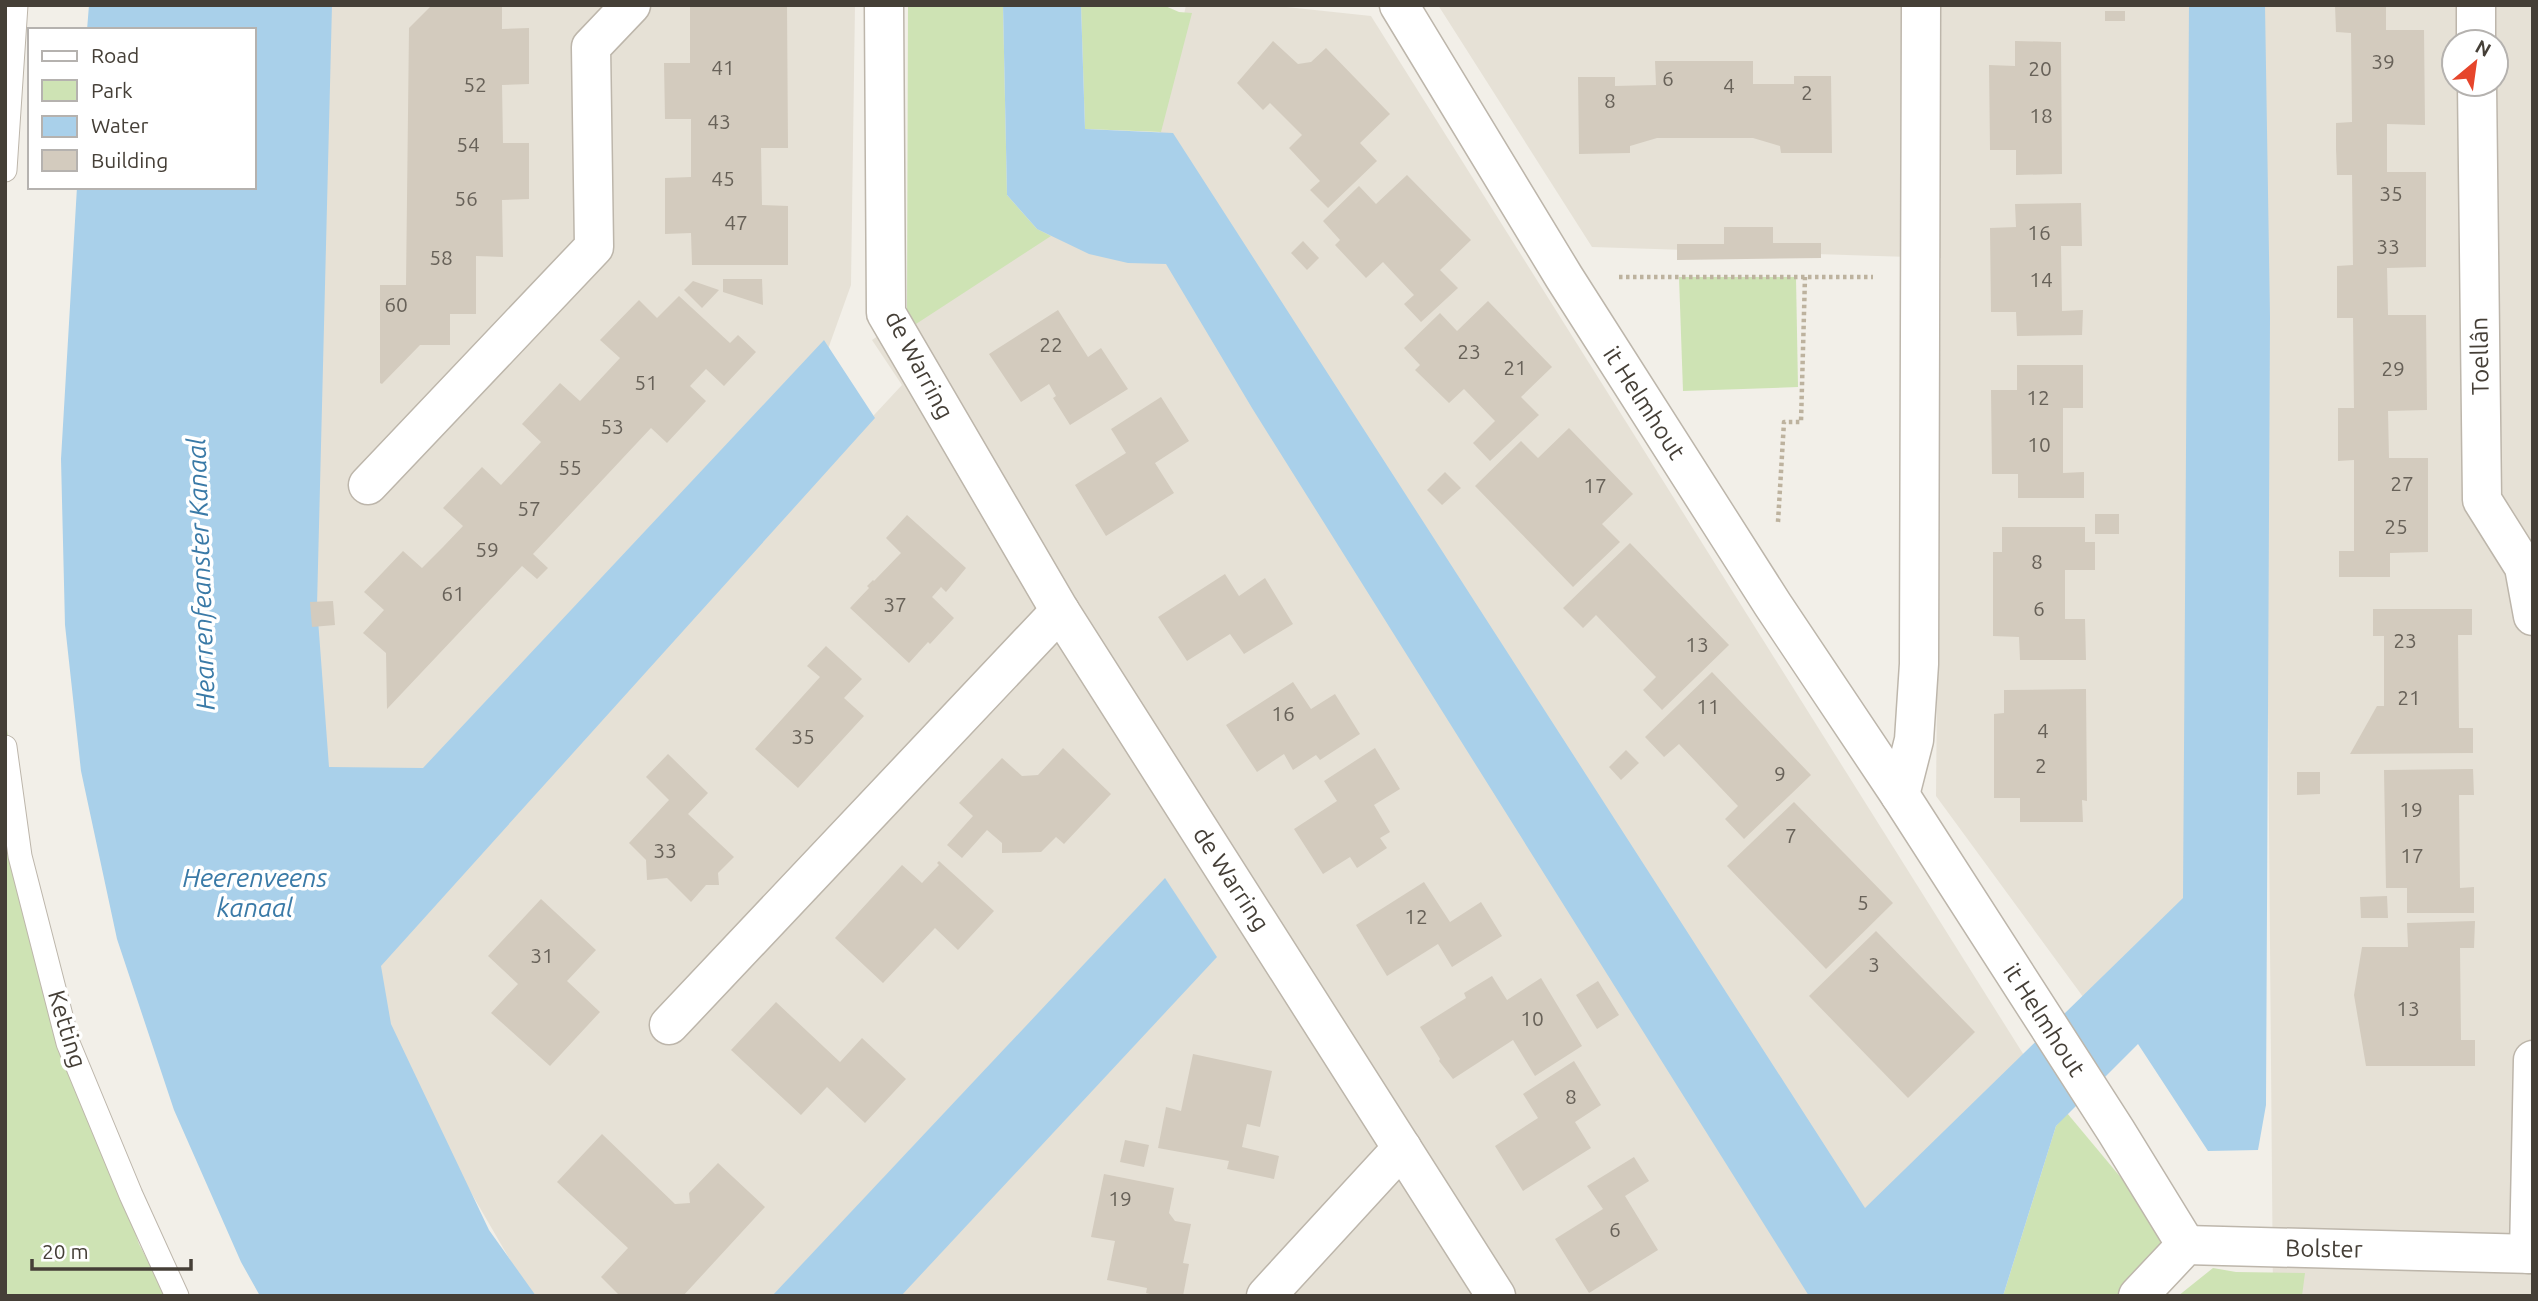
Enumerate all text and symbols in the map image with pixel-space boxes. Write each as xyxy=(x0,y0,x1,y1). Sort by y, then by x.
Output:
legend xyxy=(28,28,256,189)
north arrow xyxy=(2440,28,2510,98)
text: N xyxy=(2472,35,2495,61)
text: Road xyxy=(91,43,139,67)
house number: 39 xyxy=(2371,49,2395,73)
house number: 41 xyxy=(711,55,735,79)
house number: 20 xyxy=(2028,56,2052,80)
house number: 6 xyxy=(1662,66,1674,90)
house number: 52 xyxy=(463,72,487,96)
house number: 4 xyxy=(1723,73,1735,97)
text: Park xyxy=(91,78,133,102)
house number: 2 xyxy=(1801,80,1813,104)
house number: 8 xyxy=(1604,88,1616,112)
house number: 18 xyxy=(2029,103,2053,127)
house number: 43 xyxy=(707,109,731,133)
text: Water xyxy=(91,113,149,137)
house number: 54 xyxy=(456,132,480,156)
text: Building xyxy=(91,148,168,172)
house number: 45 xyxy=(711,166,735,190)
house number: 35 xyxy=(2379,181,2403,205)
house number: 56 xyxy=(454,186,478,210)
house number: 47 xyxy=(724,210,748,234)
house number: 16 xyxy=(2027,220,2051,244)
house number: 33 xyxy=(2376,234,2400,258)
house number: 58 xyxy=(429,245,453,269)
house number: 14 xyxy=(2029,267,2053,291)
house number: 60 xyxy=(384,292,408,316)
street label: de Warring xyxy=(880,306,959,423)
street label: Toellân xyxy=(2465,317,2494,395)
house number: 22 xyxy=(1039,332,1063,356)
house number: 23 xyxy=(1457,339,1481,363)
street label: it Helmhout xyxy=(1598,341,1691,464)
house number: 21 xyxy=(1503,355,1527,379)
house number: 29 xyxy=(2381,356,2405,380)
house number: 51 xyxy=(634,370,658,394)
house number: 12 xyxy=(2026,385,2050,409)
house number: 53 xyxy=(600,414,624,438)
house number: 10 xyxy=(2027,432,2051,456)
water label: Hearrenfeanster Kanaal xyxy=(181,437,220,711)
house number: 55 xyxy=(558,455,582,479)
house number: 27 xyxy=(2390,471,2414,495)
house number: 17 xyxy=(1583,473,1607,497)
house number: 57 xyxy=(517,496,541,520)
house number: 25 xyxy=(2384,514,2408,538)
house number: 59 xyxy=(475,537,499,561)
house number: 8 xyxy=(2031,549,2043,573)
house number: 61 xyxy=(441,581,465,605)
house number: 37 xyxy=(883,592,907,616)
house number: 6 xyxy=(2033,596,2045,620)
house number: 23 xyxy=(2393,628,2417,652)
house number: 13 xyxy=(1685,632,1709,656)
house number: 21 xyxy=(2397,685,2421,709)
house number: 11 xyxy=(1696,694,1720,718)
house number: 16 xyxy=(1271,701,1295,725)
house number: 4 xyxy=(2037,718,2049,742)
house number: 35 xyxy=(791,724,815,748)
house number: 2 xyxy=(2035,753,2047,777)
house number: 9 xyxy=(1774,761,1786,785)
house number: 19 xyxy=(2399,797,2423,821)
street label: de Warring xyxy=(1188,822,1275,936)
house number: 7 xyxy=(1785,823,1797,847)
house number: 33 xyxy=(653,838,677,862)
house number: 17 xyxy=(2400,843,2424,867)
water label: Heerenveens kanaal xyxy=(182,863,328,922)
house number: 5 xyxy=(1857,890,1869,914)
house number: 12 xyxy=(1404,904,1428,928)
house number: 31 xyxy=(530,943,554,967)
house number: 3 xyxy=(1868,952,1880,976)
street label: it Helmhout xyxy=(1998,958,2091,1081)
street label: Ketting xyxy=(43,987,92,1071)
house number: 13 xyxy=(2396,996,2420,1020)
house number: 10 xyxy=(1520,1006,1544,1030)
house number: 8 xyxy=(1565,1084,1577,1108)
house number: 19 xyxy=(1108,1186,1132,1210)
house number: 6 xyxy=(1609,1217,1621,1241)
scale bar xyxy=(32,1228,191,1272)
street label: Bolster xyxy=(2285,1234,2363,1263)
text: 20 m xyxy=(42,1239,89,1263)

